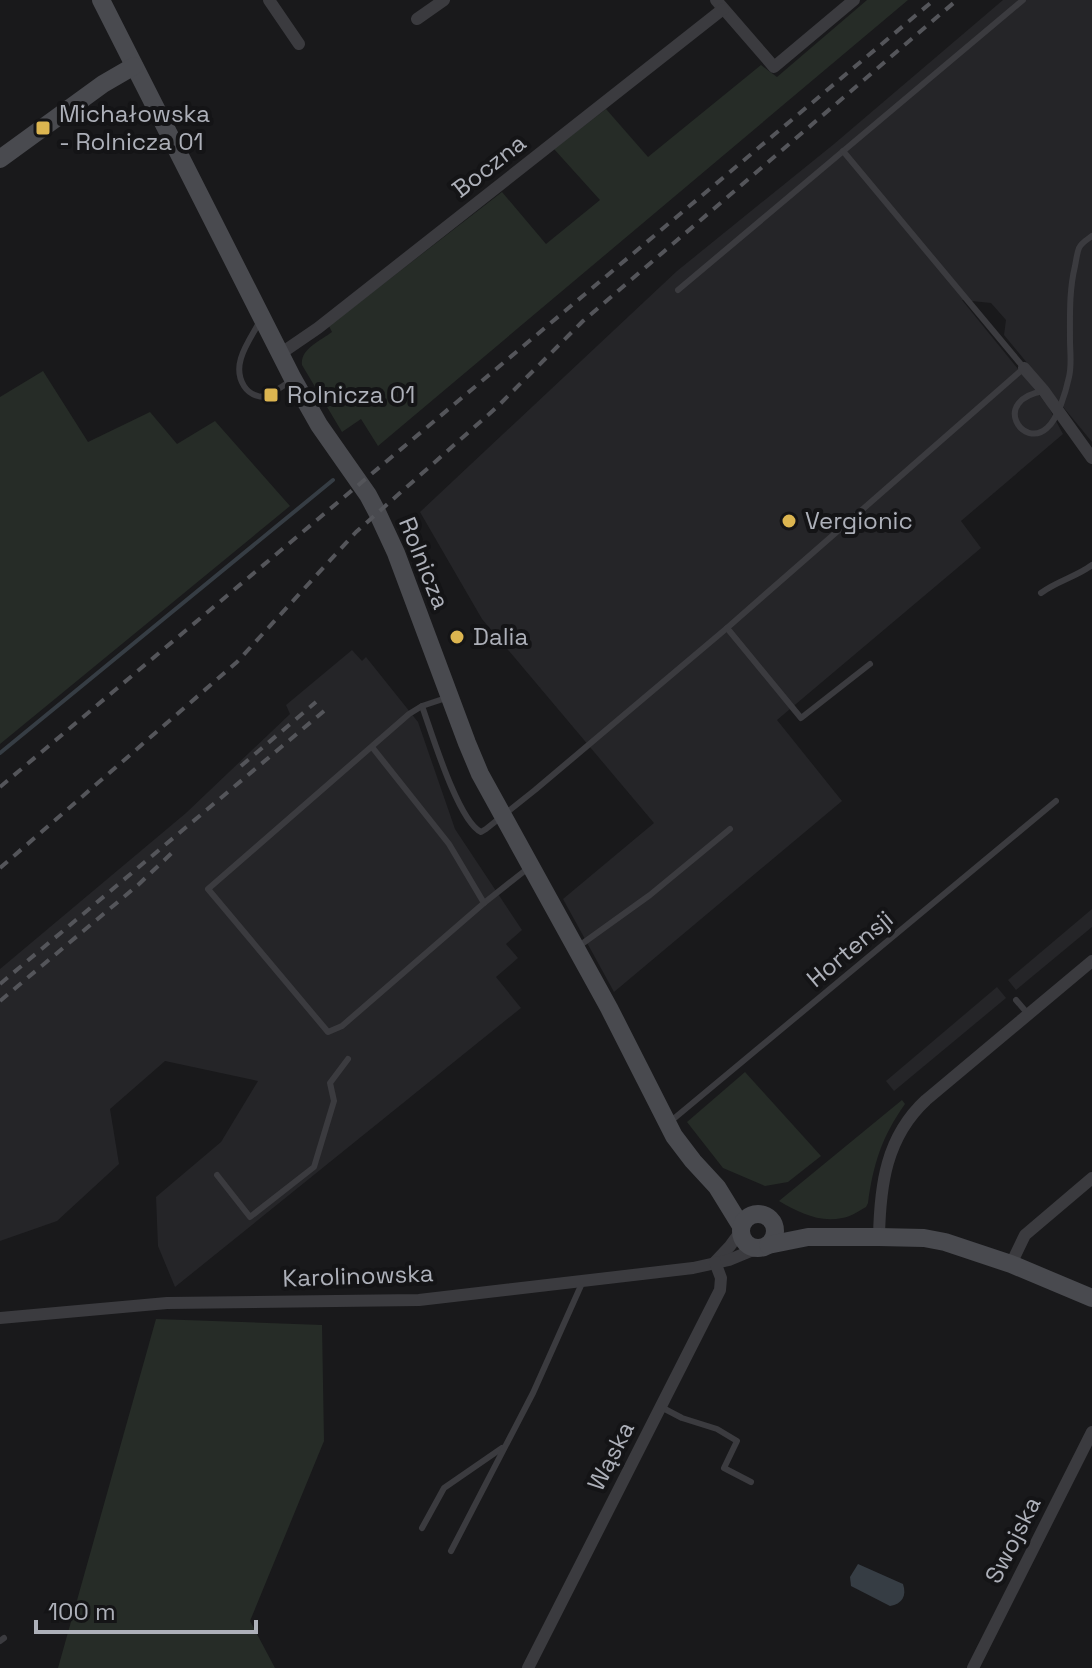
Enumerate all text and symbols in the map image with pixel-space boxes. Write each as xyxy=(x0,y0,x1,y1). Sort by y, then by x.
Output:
place label: Michałowska - Rolnicza 01 xyxy=(59,98,210,157)
marker: Michałowska - Rolnicza 01 xyxy=(34,119,52,137)
street label: Boczna xyxy=(445,127,532,204)
place label: Rolnicza 01 xyxy=(287,379,415,410)
marker: Rolnicza 01 xyxy=(262,386,280,404)
place label: Vergionic xyxy=(805,505,913,536)
street label: Rolnicza xyxy=(392,512,457,614)
marker: Vergionic xyxy=(780,512,798,530)
place label: Dalia xyxy=(473,621,528,652)
marker: Dalia xyxy=(448,628,466,646)
street label: Hortensji xyxy=(800,903,899,994)
street label: Karolinowska xyxy=(282,1257,434,1294)
street label: Wąska xyxy=(580,1416,641,1496)
street label: Swojska xyxy=(978,1491,1048,1588)
scale bar xyxy=(36,1584,256,1634)
text: 100 m xyxy=(48,1596,116,1627)

